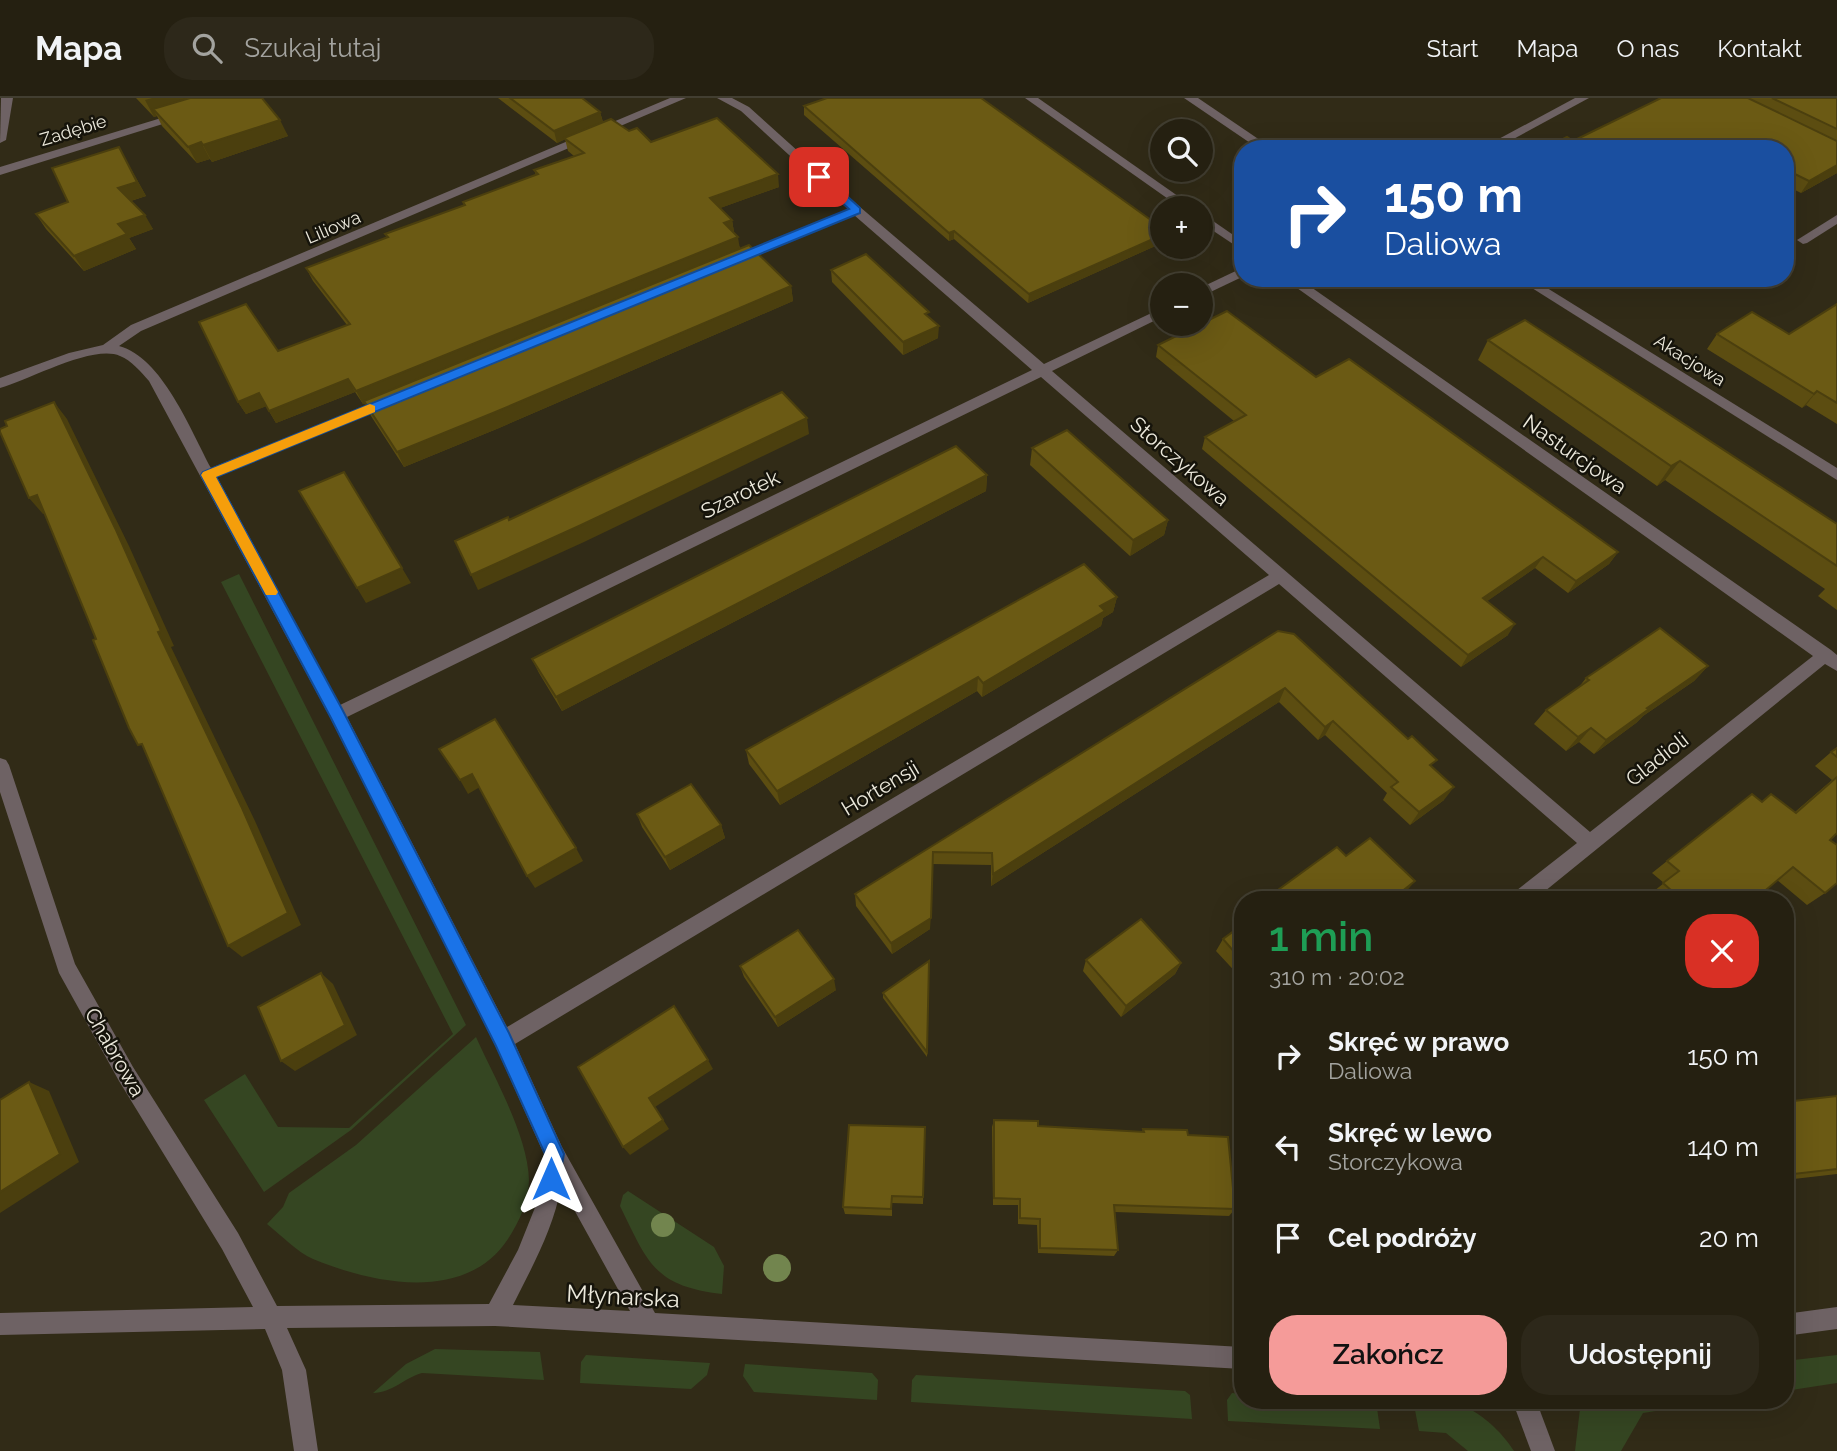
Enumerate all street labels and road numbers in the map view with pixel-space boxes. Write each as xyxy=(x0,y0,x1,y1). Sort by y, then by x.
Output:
street label: Zadębie xyxy=(37,110,109,150)
street label: Liliowa xyxy=(302,206,364,248)
street label: Akacjowa xyxy=(1651,330,1729,390)
street label: Nasturcjowa xyxy=(1518,409,1632,499)
street label: Storczykowa xyxy=(1125,411,1235,511)
street label: Szarotek xyxy=(697,464,783,524)
street label: Gladioli xyxy=(1621,727,1693,791)
street label: Hortensji xyxy=(837,755,923,821)
street label: Chabrowa xyxy=(80,1003,150,1101)
street label: Młynarska xyxy=(566,1279,680,1313)

